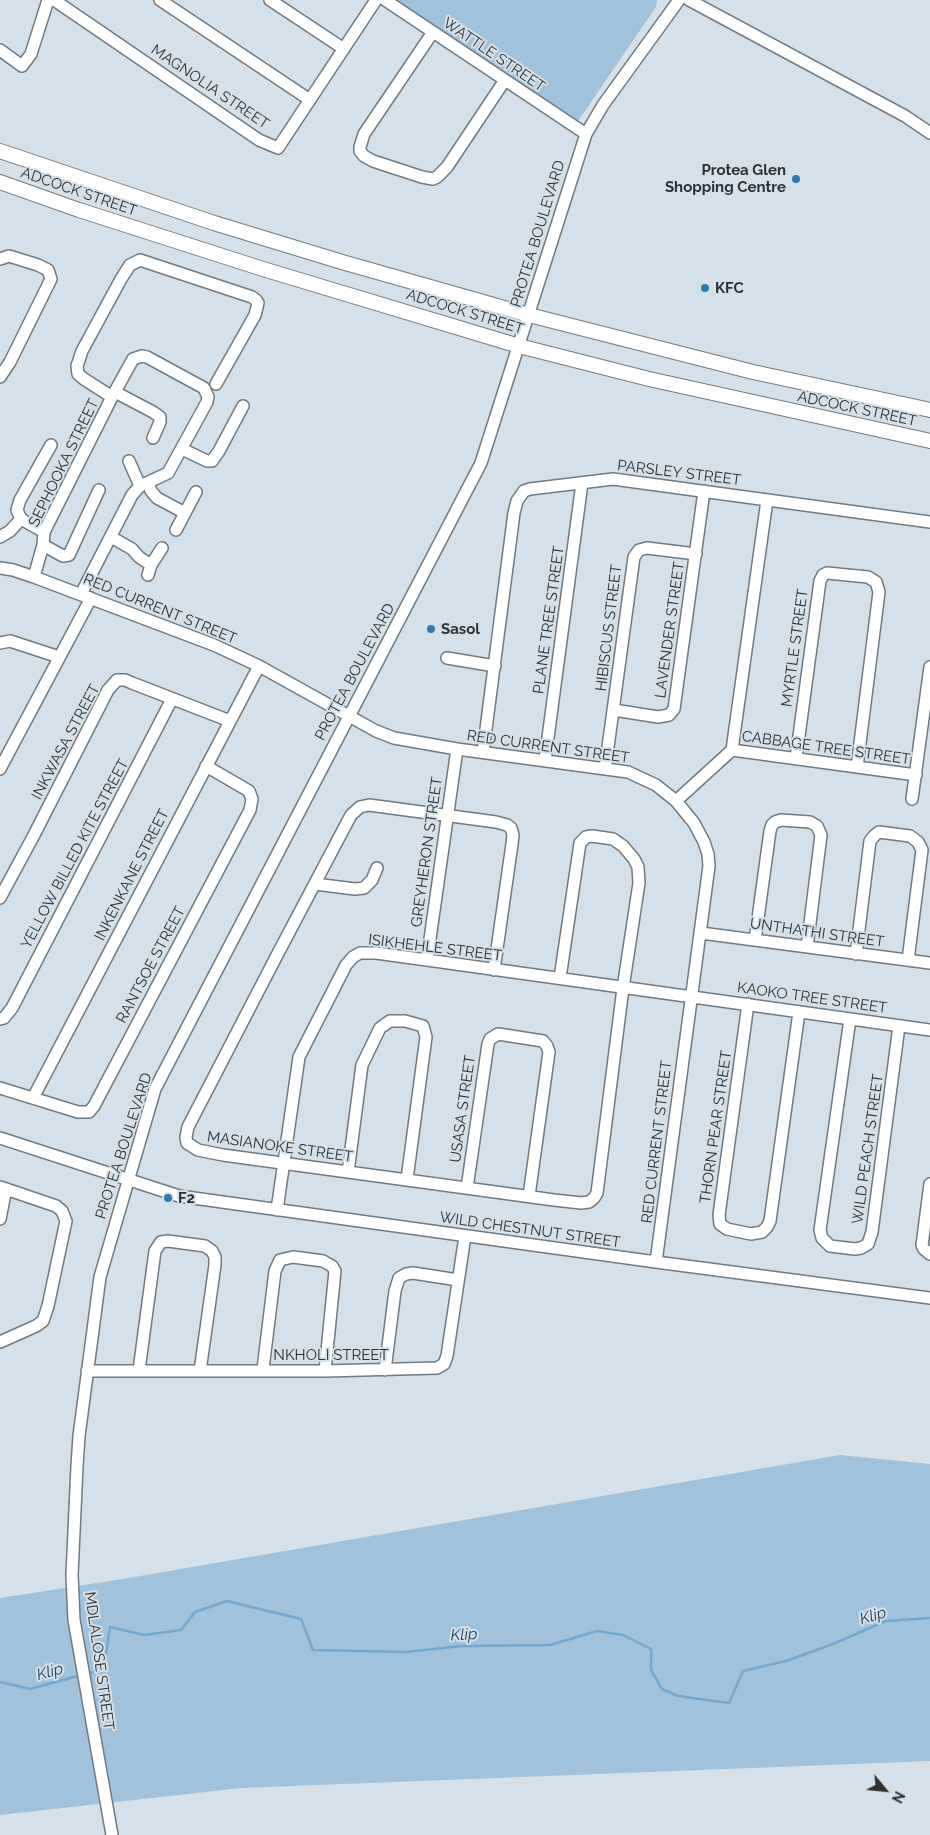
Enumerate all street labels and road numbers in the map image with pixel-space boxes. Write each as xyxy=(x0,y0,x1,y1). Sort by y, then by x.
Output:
street label: WATTLE STREET xyxy=(439,14,549,96)
street label: MAGNOLIA STREET xyxy=(148,41,272,133)
street label: PROTEA BOULEVARD xyxy=(507,158,569,310)
street label: ADCOCK STREET xyxy=(19,164,139,220)
street label: ADCOCK STREET xyxy=(404,286,526,338)
street label: ADCOCK STREET xyxy=(796,388,918,430)
street label: SEPHOOKA STREET xyxy=(25,396,103,530)
street label: PARSLEY STREET xyxy=(616,456,742,490)
street label: PLANE TREE STREET xyxy=(530,545,568,695)
street label: LAVENDER STREET xyxy=(651,561,689,699)
street label: HIBISCUS STREET xyxy=(592,564,626,692)
street label: RED CURRENT STREET xyxy=(81,570,239,648)
street label: MYRTLE STREET xyxy=(778,588,812,708)
street label: PROTEA BOULEVARD xyxy=(311,600,399,744)
street label: INKWASA STREET xyxy=(28,681,104,803)
street label: RED CURRENT STREET xyxy=(466,727,630,767)
street label: CABBAGE TREE STREET xyxy=(741,727,911,769)
street label: YELLOW BILLED KITE STREET xyxy=(17,756,133,952)
street label: GREYHERON STREET xyxy=(408,776,446,928)
street label: INKENKANE STREET xyxy=(91,806,173,944)
street label: RANTSOE STREET xyxy=(113,904,189,1026)
street label: UNTHATHI STREET xyxy=(749,915,885,951)
street label: ISIKHEHLE STREET xyxy=(367,931,503,965)
street label: KAOKO TREE STREET xyxy=(736,979,888,1017)
street label: THORN PEAR STREET xyxy=(696,1049,736,1205)
street label: USASA STREET xyxy=(447,1054,479,1164)
street label: RED CURRENT STREET xyxy=(638,1060,676,1224)
street label: PROTEA BOULEVARD xyxy=(92,1071,156,1221)
street label: WILD PEACH STREET xyxy=(849,1073,887,1225)
street label: MASIANOKE STREET xyxy=(206,1128,354,1166)
street label: WILD CHESTNUT STREET xyxy=(438,1208,622,1252)
street label: NKHOLI STREET xyxy=(273,1346,389,1364)
street label: MDLALOSE STREET xyxy=(80,1590,118,1732)

